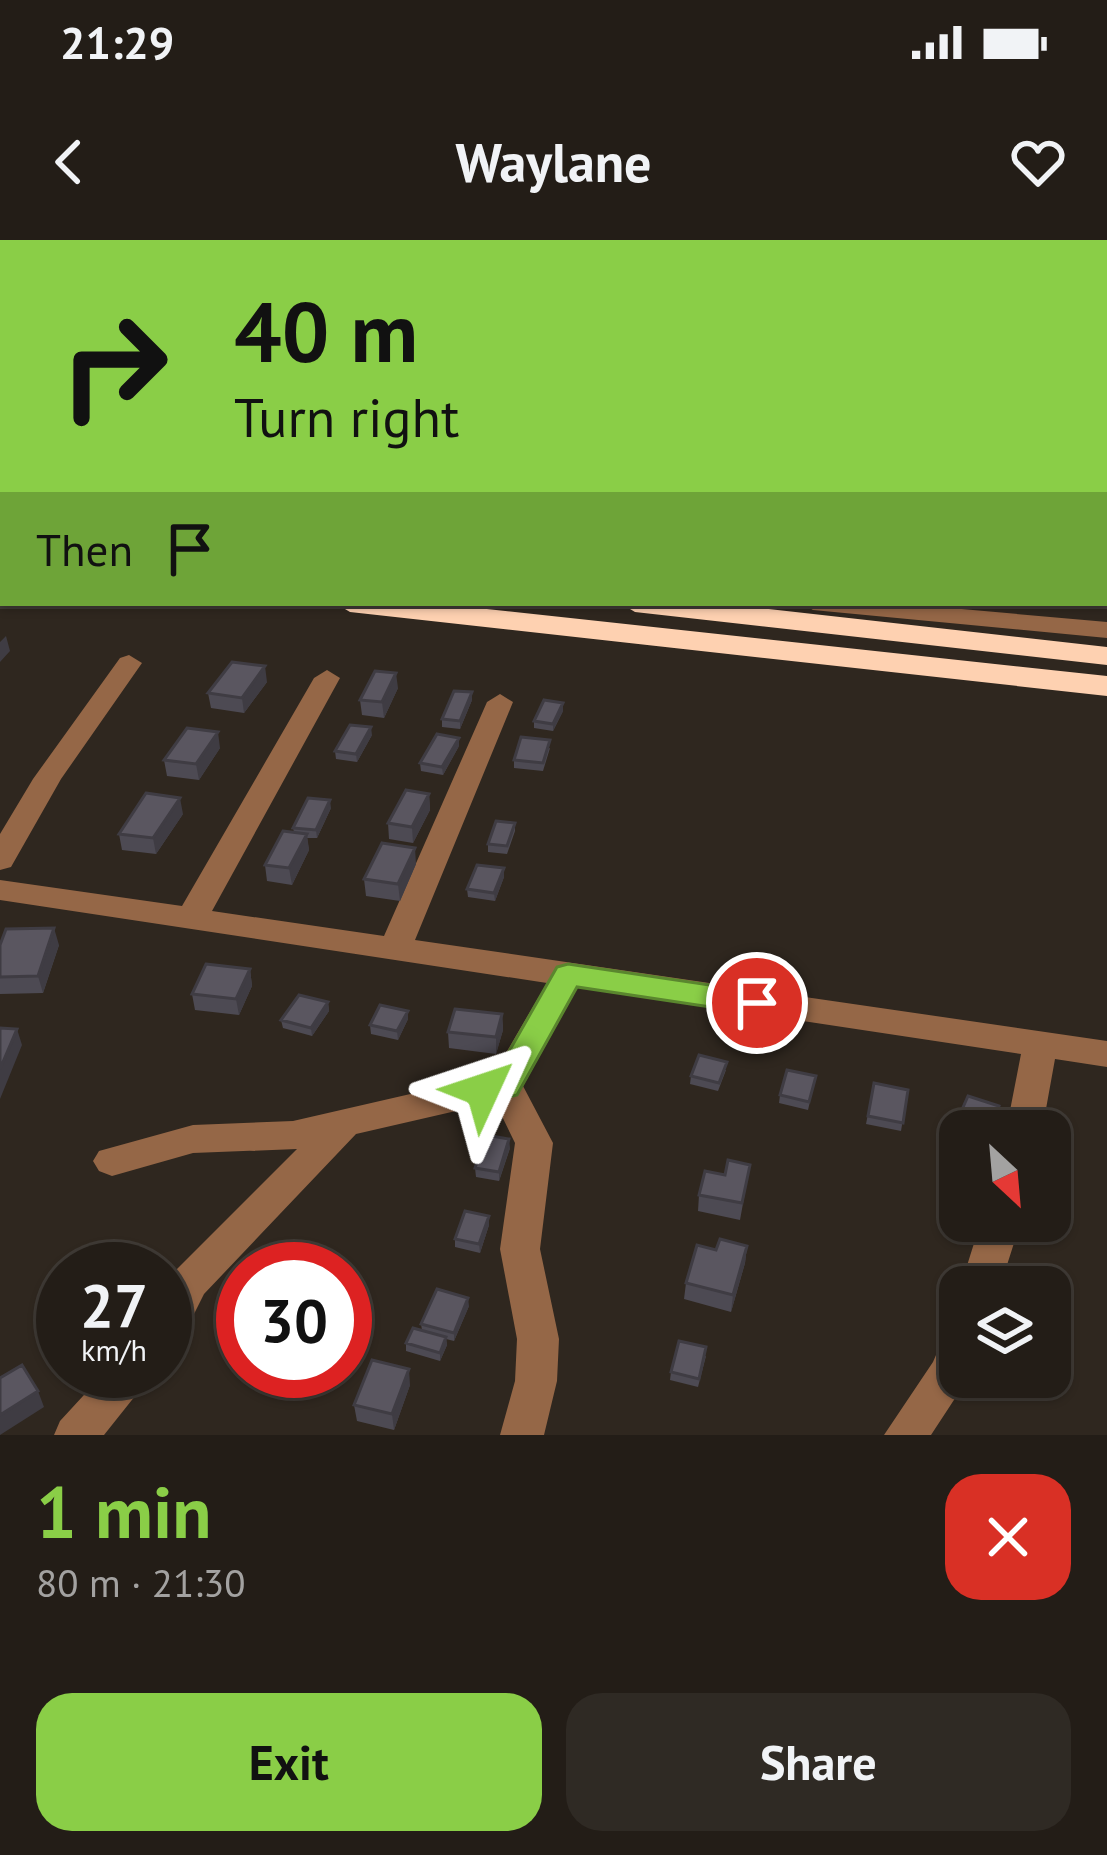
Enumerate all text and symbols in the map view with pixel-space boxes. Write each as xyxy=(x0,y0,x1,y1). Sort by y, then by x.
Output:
text: 21:29 xyxy=(60,13,174,71)
text: Waylane xyxy=(455,127,652,197)
icon: back xyxy=(36,129,102,195)
icon: heart xyxy=(1005,129,1071,195)
text: 40 m xyxy=(234,276,418,385)
icon: right xyxy=(36,288,192,444)
text: Turn right xyxy=(234,382,459,452)
icon: arrive xyxy=(157,516,223,582)
text: Then xyxy=(36,520,133,578)
pin xyxy=(706,952,808,1054)
icon: arrive xyxy=(724,970,790,1036)
position arrow xyxy=(420,1027,546,1153)
north arrow xyxy=(939,1110,1071,1242)
map controls xyxy=(939,1110,1071,1398)
speed limit sign: 30 xyxy=(216,1242,372,1398)
text: 27 xyxy=(80,1266,148,1344)
button: layers xyxy=(939,1266,1071,1398)
text: km/h xyxy=(81,1330,147,1369)
text: 1 min xyxy=(36,1465,212,1558)
button: close xyxy=(945,1474,1071,1600)
text: 80 m · 21:30 xyxy=(36,1557,245,1608)
button: Exit xyxy=(36,1693,542,1831)
button: Share xyxy=(566,1693,1071,1831)

